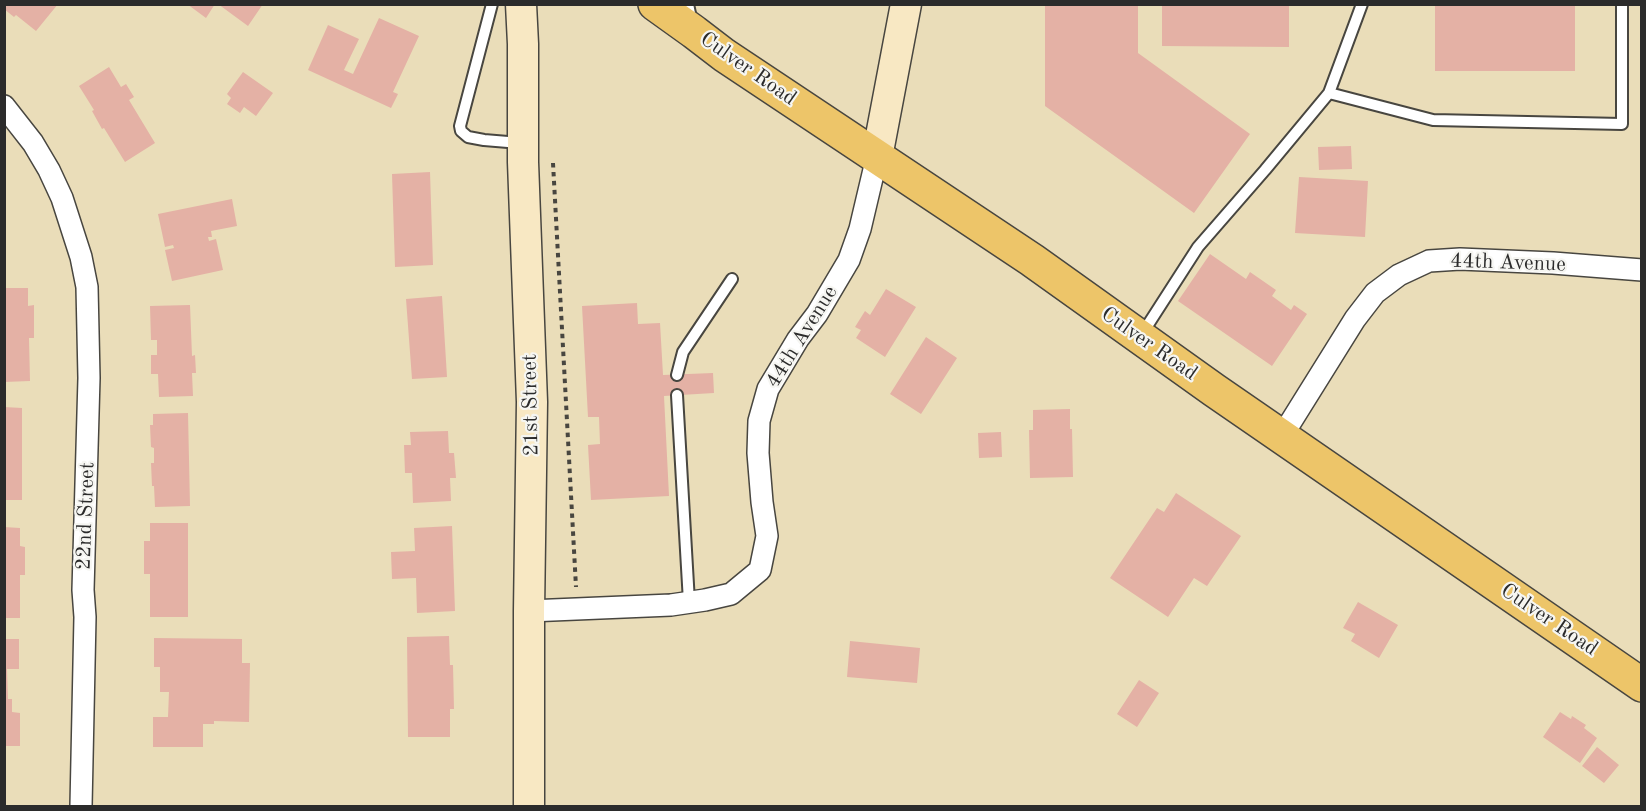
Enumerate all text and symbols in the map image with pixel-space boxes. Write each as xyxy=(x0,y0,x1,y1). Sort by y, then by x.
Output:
street label: Culver Road xyxy=(695,27,801,111)
street label: 44th Avenue xyxy=(1450,248,1566,278)
street label: 44th Avenue xyxy=(761,281,843,393)
street label: Culver Road xyxy=(1096,302,1202,386)
street label: 21st Street xyxy=(518,354,544,456)
street label: 22nd Street xyxy=(72,461,100,571)
street label: Culver Road xyxy=(1496,578,1602,662)

